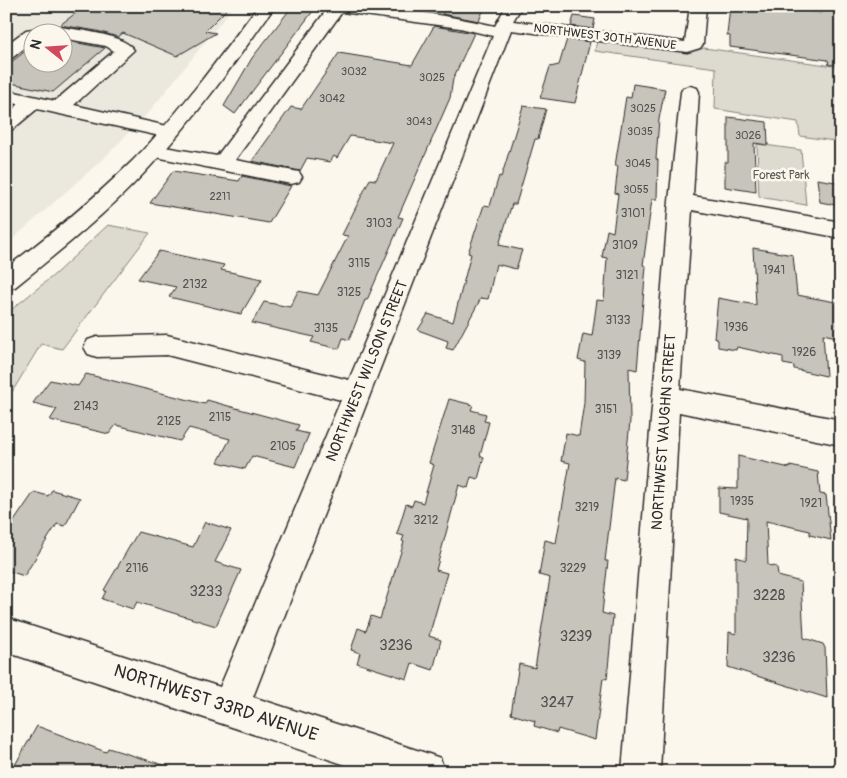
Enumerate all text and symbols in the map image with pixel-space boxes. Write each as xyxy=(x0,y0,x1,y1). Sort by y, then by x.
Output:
street label: NORTHWEST 30TH AVENUE xyxy=(533,21,677,53)
north arrow xyxy=(22,22,72,72)
text: N xyxy=(27,37,46,51)
house number: 3032 xyxy=(341,65,367,78)
house number: 3025 xyxy=(419,71,445,84)
house number: 3042 xyxy=(319,92,345,105)
house number: 3025 xyxy=(630,102,656,115)
house number: 3043 xyxy=(406,115,432,128)
house number: 3035 xyxy=(627,125,653,138)
house number: 3026 xyxy=(735,129,761,142)
house number: 3045 xyxy=(625,157,651,170)
park label: Forest Park xyxy=(753,168,809,183)
house number: 3055 xyxy=(623,183,649,196)
house number: 2211 xyxy=(210,190,230,203)
house number: 3101 xyxy=(621,206,645,221)
house number: 3103 xyxy=(366,216,392,231)
house number: 3109 xyxy=(612,238,638,253)
house number: 3115 xyxy=(348,256,370,271)
house number: 1941 xyxy=(763,263,785,278)
house number: 3121 xyxy=(616,268,638,283)
house number: 2132 xyxy=(183,277,208,292)
street label: NORTHWEST WILSON STREET xyxy=(322,278,412,464)
house number: 3125 xyxy=(337,285,361,300)
house number: 3133 xyxy=(606,313,631,328)
house number: 1936 xyxy=(724,320,748,335)
house number: 3135 xyxy=(314,321,338,336)
street label: NORTHWEST VAUGHN STREET xyxy=(648,333,680,531)
house number: 1926 xyxy=(792,345,816,360)
house number: 3139 xyxy=(597,348,621,363)
house number: 2143 xyxy=(73,399,99,414)
house number: 3151 xyxy=(595,402,617,417)
house number: 2115 xyxy=(209,410,231,425)
house number: 2125 xyxy=(157,414,181,429)
house number: 3148 xyxy=(451,423,475,438)
house number: 2105 xyxy=(270,439,296,454)
house number: 1935 xyxy=(730,494,754,509)
house number: 1921 xyxy=(800,496,822,511)
house number: 3219 xyxy=(575,500,599,515)
house number: 3212 xyxy=(414,513,439,528)
house number: 2116 xyxy=(125,561,149,576)
house number: 3229 xyxy=(560,561,586,576)
house number: 3233 xyxy=(189,582,223,601)
house number: 3228 xyxy=(753,586,786,605)
house number: 3239 xyxy=(560,627,592,646)
house number: 3236 xyxy=(379,636,413,655)
house number: 3236 xyxy=(762,648,796,667)
street label: NORTHWEST 33RD AVENUE xyxy=(111,659,321,747)
house number: 3247 xyxy=(540,693,574,712)

